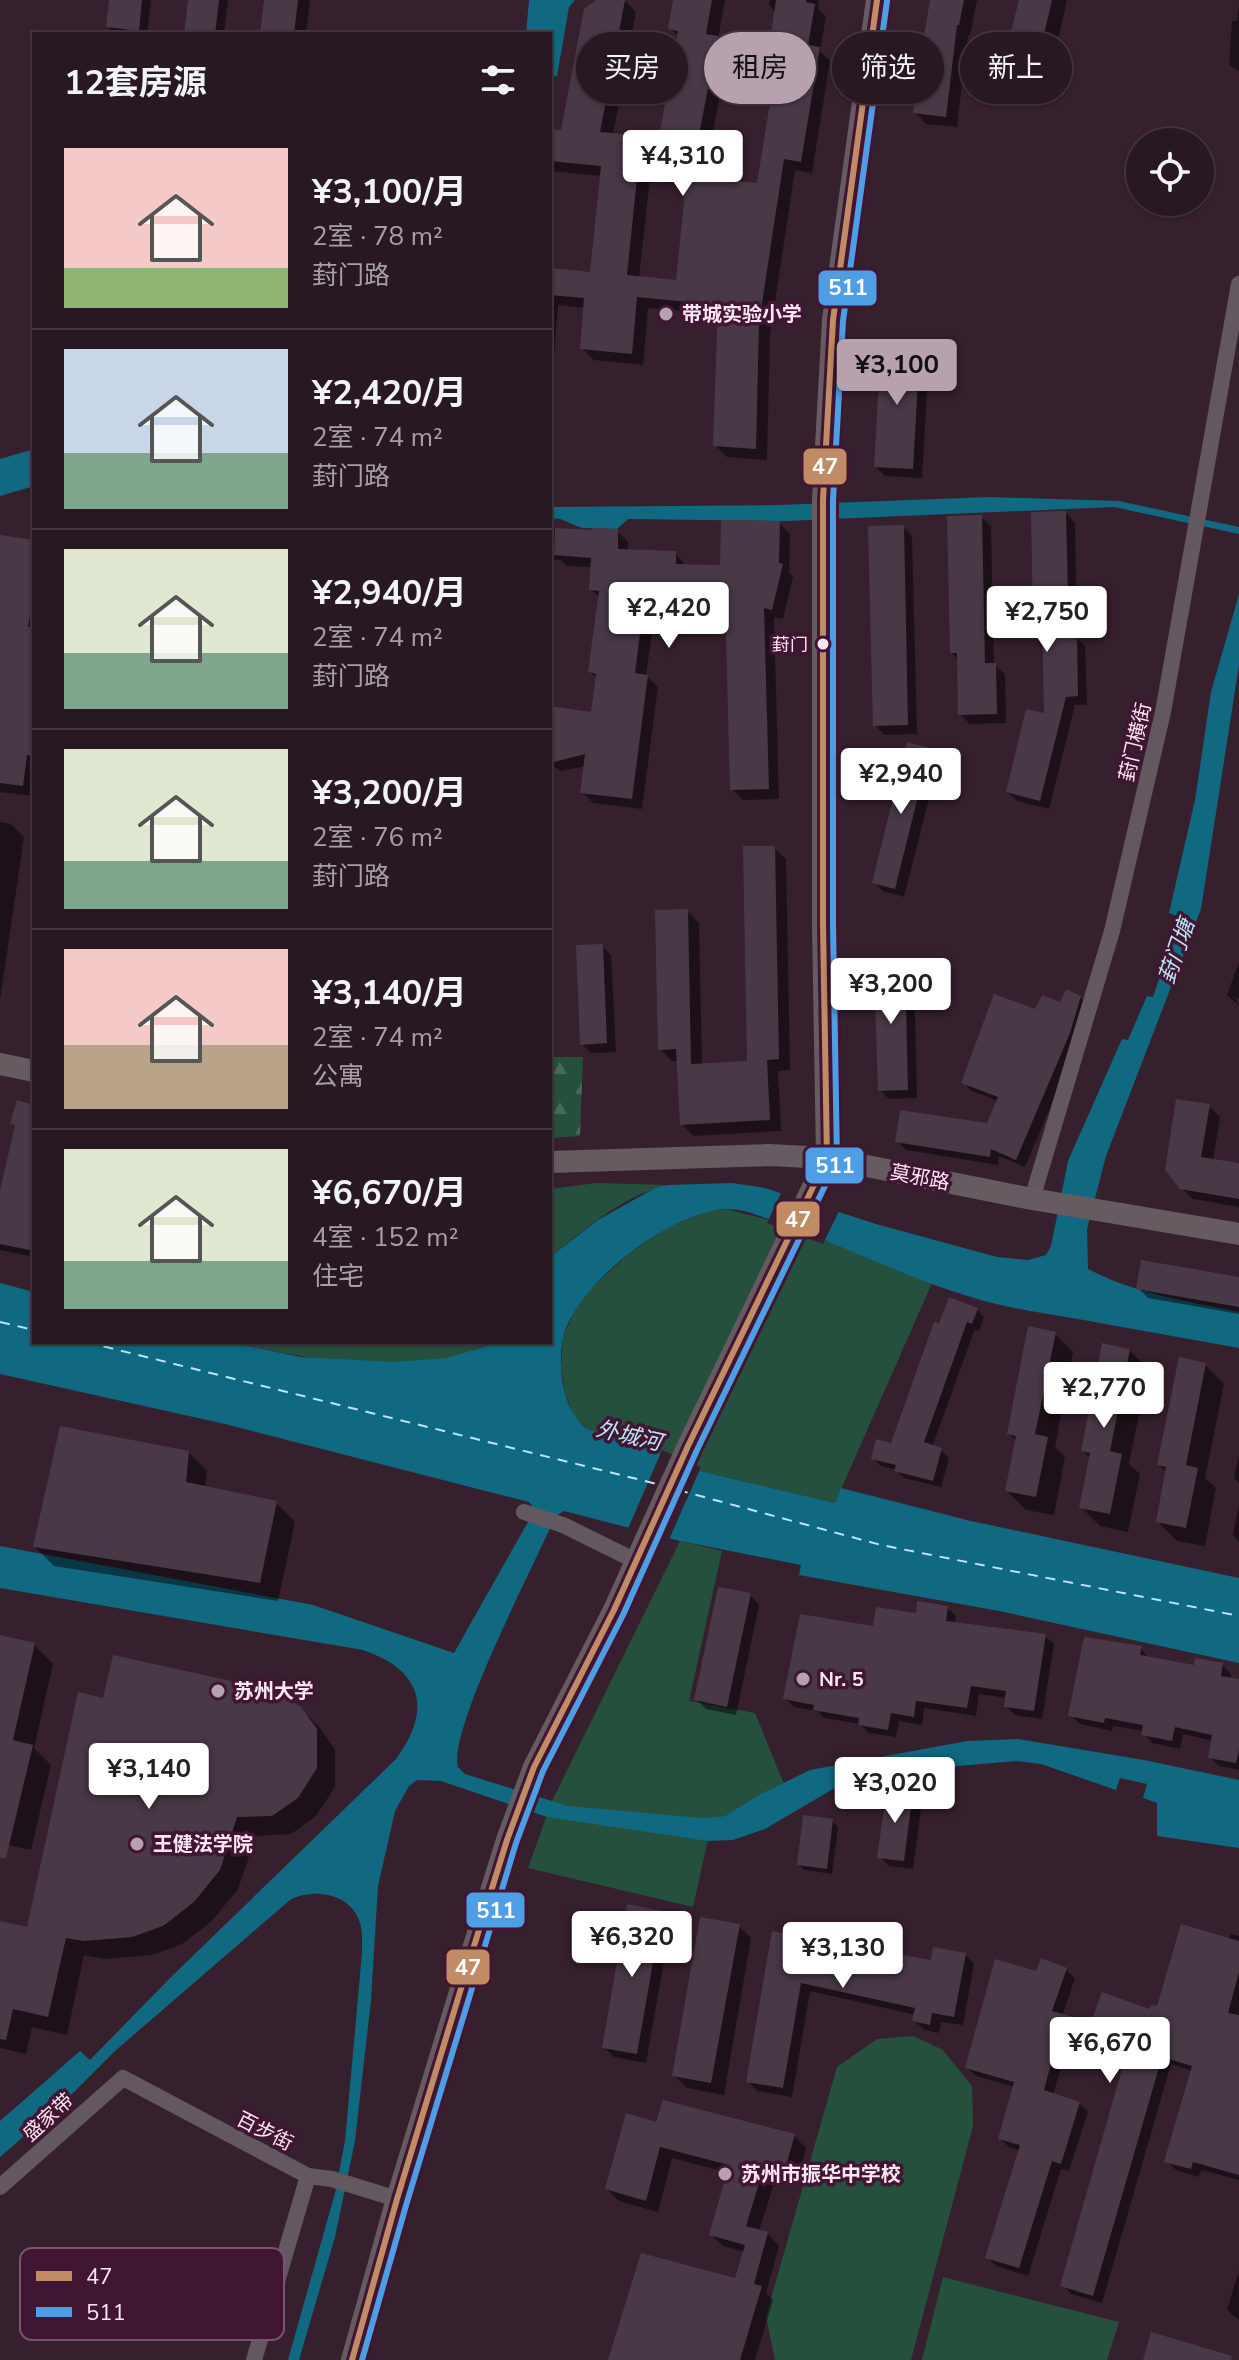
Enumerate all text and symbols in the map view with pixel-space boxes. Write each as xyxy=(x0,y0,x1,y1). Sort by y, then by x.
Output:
chip: 买房 xyxy=(576,32,688,104)
chip: 租房 xyxy=(704,32,816,104)
chip: 筛选 xyxy=(832,32,944,104)
chip: 新上 xyxy=(960,32,1072,104)
icon: filters xyxy=(476,58,520,102)
text: 12套房源 xyxy=(64,60,207,106)
map controls xyxy=(1126,128,1214,216)
button: locate xyxy=(1126,128,1214,216)
pin: ¥4,310 xyxy=(618,130,748,198)
text: ¥4,310 xyxy=(641,138,725,173)
text: ¥3,100/月 xyxy=(312,169,467,215)
icon: home xyxy=(128,180,224,276)
text: 2室 · 78 m² xyxy=(312,219,443,254)
text: 葑门路 xyxy=(312,258,390,293)
line badge: 511 xyxy=(817,269,878,307)
text: 511 xyxy=(828,273,868,303)
place label: 带城实验小学 xyxy=(682,301,802,328)
marker: 带城实验小学 xyxy=(657,305,675,323)
pin: ¥3,100 xyxy=(832,339,962,407)
text: ¥3,100 xyxy=(855,347,939,382)
text: ¥2,420/月 xyxy=(312,370,467,416)
icon: home xyxy=(128,381,224,477)
text: 2室 · 74 m² xyxy=(312,420,443,455)
line badge: 47 xyxy=(802,447,848,486)
text: 47 xyxy=(812,452,838,482)
text: 葑门路 xyxy=(312,459,390,494)
text: ¥2,940/月 xyxy=(312,570,467,616)
icon: home xyxy=(128,581,224,677)
pin: ¥2,420 xyxy=(604,582,734,650)
pin: ¥2,750 xyxy=(982,586,1112,654)
text: ¥2,420 xyxy=(627,590,711,625)
text: ¥2,750 xyxy=(1005,594,1089,629)
text: 2室 · 74 m² xyxy=(312,620,443,655)
place label: 葑门 xyxy=(772,633,808,657)
marker: 葑门 xyxy=(815,636,831,652)
text: 葑门路 xyxy=(312,659,390,694)
street label: 葑门横街 xyxy=(1113,700,1158,784)
pin: ¥2,940 xyxy=(836,748,966,816)
text: ¥2,940 xyxy=(859,756,943,791)
text: ¥3,200/月 xyxy=(312,770,467,816)
icon: home xyxy=(128,781,224,877)
text: 2室 · 76 m² xyxy=(312,820,443,855)
text: 葑门路 xyxy=(312,859,390,894)
water label: 葑门塘 xyxy=(1152,911,1203,987)
pin: ¥3,200 xyxy=(826,958,956,1026)
text: ¥3,200 xyxy=(849,966,933,1001)
text: ¥3,140/月 xyxy=(312,970,467,1016)
icon: home xyxy=(128,981,224,1077)
text: 2室 · 74 m² xyxy=(312,1020,443,1055)
text: 公寓 xyxy=(312,1059,364,1094)
line badge: 511 xyxy=(804,1146,865,1185)
text: 511 xyxy=(815,1151,855,1181)
street label: 莫邪路 xyxy=(888,1159,952,1196)
text: ¥6,670/月 xyxy=(312,1170,467,1216)
icon: home xyxy=(128,1181,224,1277)
line badge: 47 xyxy=(775,1200,821,1238)
text: 47 xyxy=(785,1205,811,1235)
text: 4室 · 152 m² xyxy=(312,1220,459,1255)
text: 住宅 xyxy=(312,1259,364,1294)
pin: ¥2,770 xyxy=(1039,1362,1169,1430)
text: ¥2,770 xyxy=(1062,1370,1146,1405)
water label: 外城河 xyxy=(593,1414,668,1459)
place label: Nr. 5 xyxy=(819,1666,864,1693)
marker: Nr. 5 xyxy=(794,1670,812,1688)
place label: 苏州大学 xyxy=(234,1678,314,1705)
marker: 苏州大学 xyxy=(209,1682,227,1700)
pin: ¥3,140 xyxy=(84,1743,214,1811)
text: ¥3,140 xyxy=(107,1751,191,1786)
pin: ¥3,020 xyxy=(830,1757,960,1825)
text: ¥3,020 xyxy=(853,1765,937,1800)
place label: 王健法学院 xyxy=(153,1831,253,1858)
marker: 王健法学院 xyxy=(128,1835,146,1853)
line badge: 511 xyxy=(465,1891,526,1929)
text: 511 xyxy=(476,1896,516,1926)
pin: ¥6,320 xyxy=(567,1911,697,1979)
text: ¥6,320 xyxy=(590,1919,674,1954)
pin: ¥3,130 xyxy=(778,1922,908,1990)
text: ¥3,130 xyxy=(801,1930,885,1965)
line badge: 47 xyxy=(445,1948,491,1986)
text: 47 xyxy=(455,1953,481,1983)
pin: ¥6,670 xyxy=(1045,2017,1175,2085)
text: ¥6,670 xyxy=(1068,2025,1152,2060)
street label: 盛家带 xyxy=(17,2087,80,2147)
street label: 百步街 xyxy=(232,2106,298,2157)
place label: 苏州市振华中学校 xyxy=(741,2161,901,2188)
marker: 苏州市振华中学校 xyxy=(716,2165,734,2183)
legend xyxy=(20,2248,284,2340)
text: 47 xyxy=(86,2262,112,2292)
text: 511 xyxy=(86,2298,126,2328)

